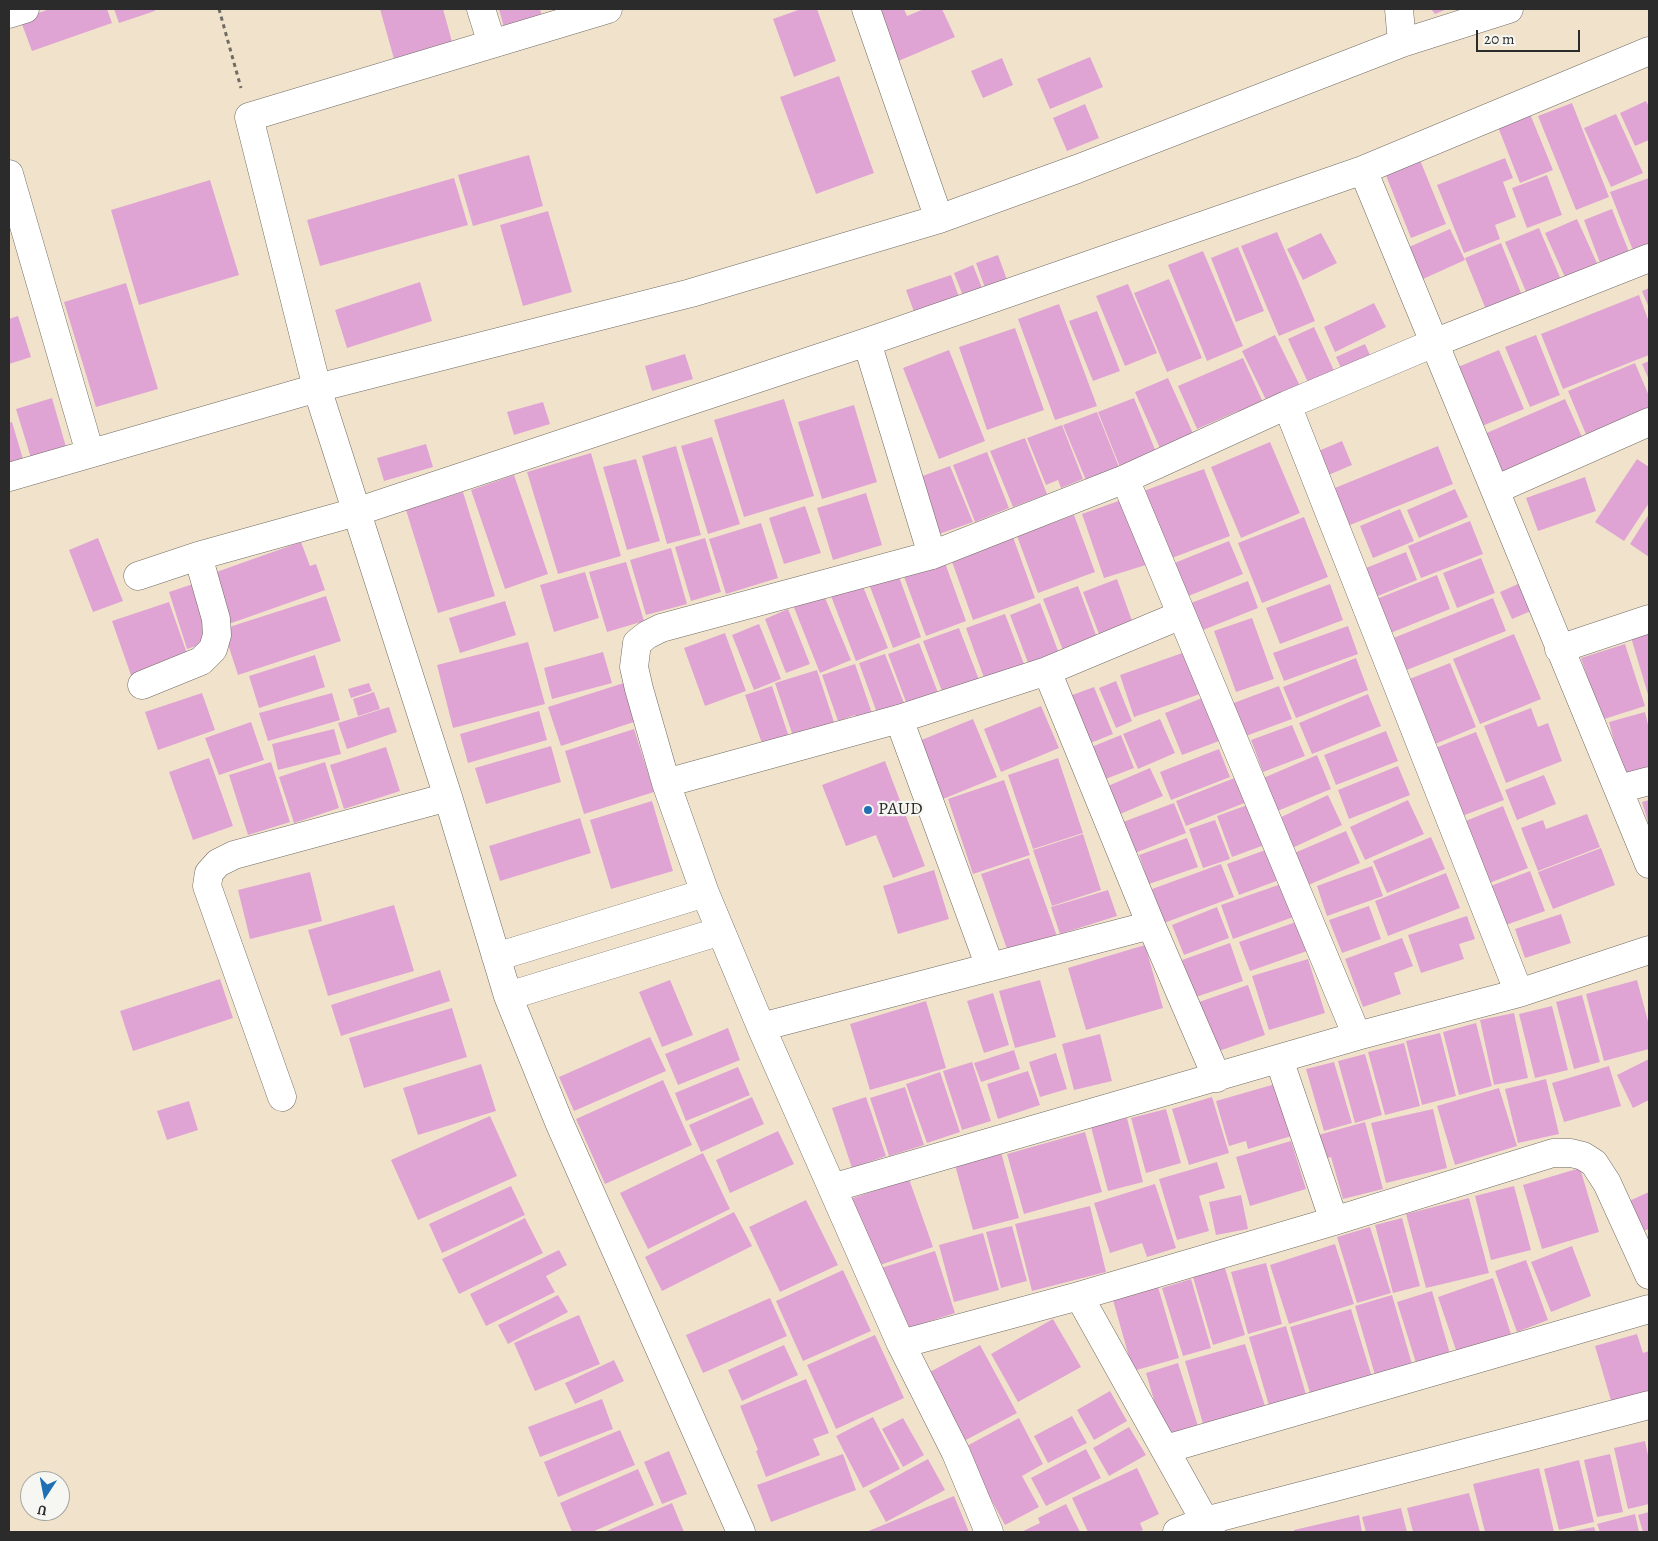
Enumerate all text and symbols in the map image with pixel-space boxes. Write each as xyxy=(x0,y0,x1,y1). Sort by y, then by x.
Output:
scale bar xyxy=(1478,20,1582,52)
text: 20 m xyxy=(1484,29,1515,49)
place label: PAUD xyxy=(878,799,923,821)
marker: PAUD xyxy=(862,804,874,816)
north arrow xyxy=(20,1471,70,1521)
text: U xyxy=(36,1500,49,1520)

